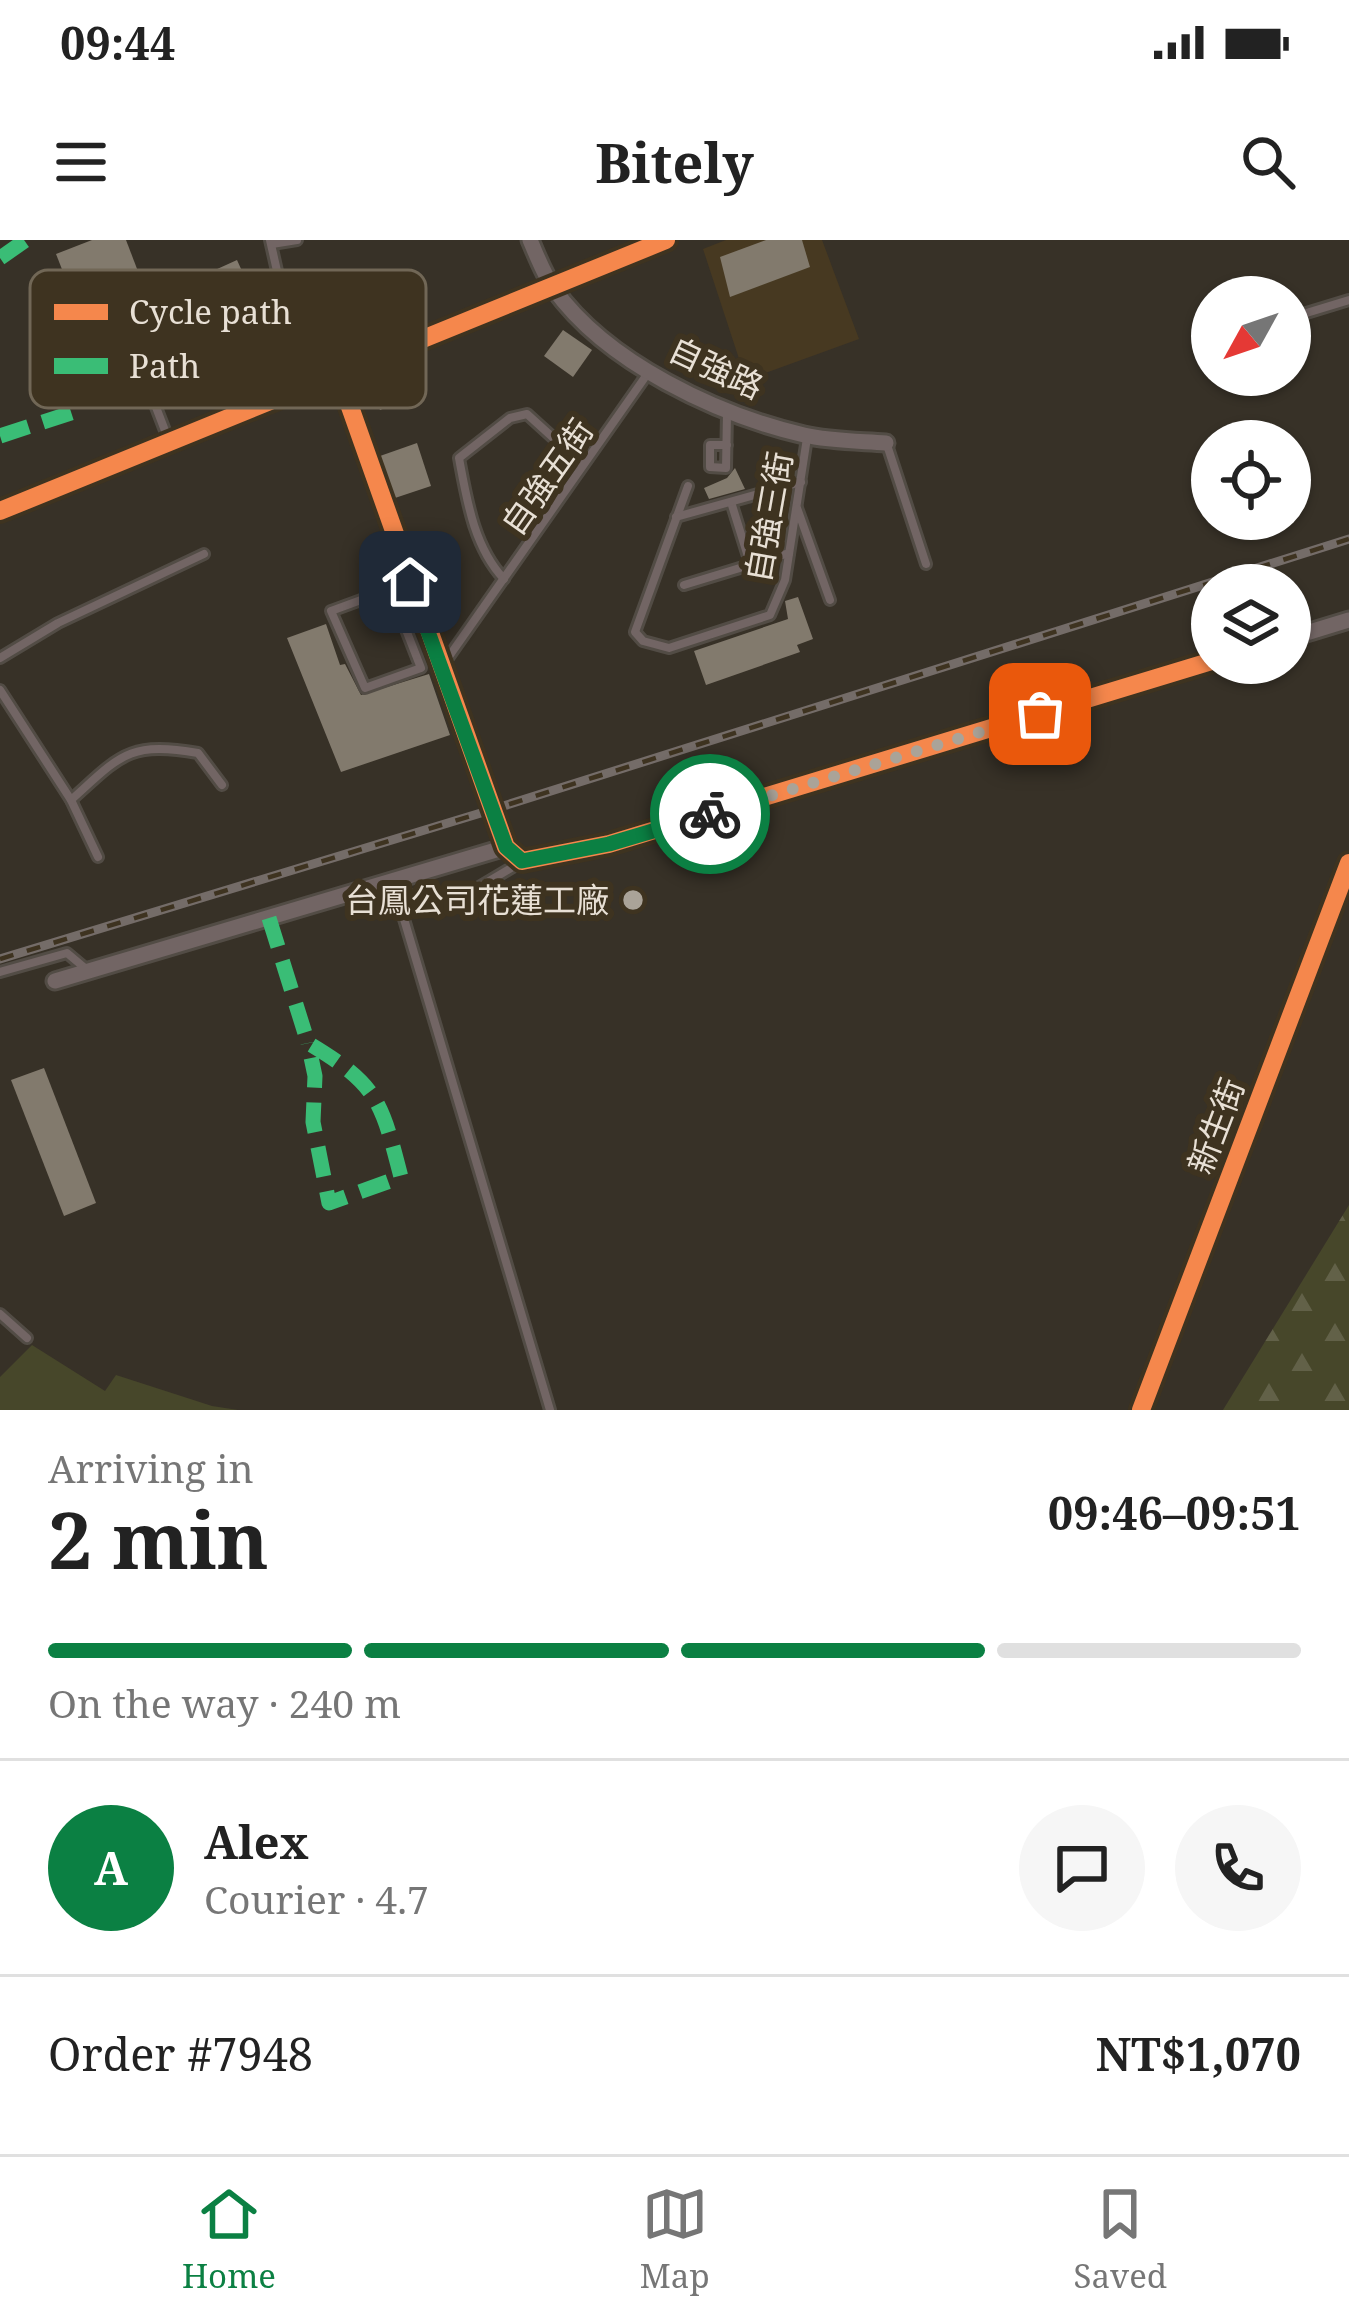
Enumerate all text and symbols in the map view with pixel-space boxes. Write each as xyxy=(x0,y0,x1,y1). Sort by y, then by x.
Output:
text: 09:44 xyxy=(60,12,175,73)
text: Bitely xyxy=(595,125,754,199)
icon: menu xyxy=(48,129,114,195)
icon: search xyxy=(1235,129,1301,195)
legend xyxy=(30,270,426,408)
north arrow xyxy=(1191,276,1311,396)
map controls xyxy=(1191,276,1311,684)
text: Cycle path xyxy=(129,289,292,334)
street label: 自強路 xyxy=(662,326,771,409)
text: Path xyxy=(129,343,200,388)
street label: 自強五街 xyxy=(490,410,603,544)
button: locate xyxy=(1191,420,1311,540)
street label: 自強三街 xyxy=(735,448,802,586)
pin xyxy=(359,531,461,633)
icon: home xyxy=(377,549,443,615)
button: layers xyxy=(1191,564,1311,684)
pin xyxy=(989,663,1091,765)
icon: bag xyxy=(1007,681,1073,747)
courier xyxy=(650,754,770,874)
icon: bike xyxy=(677,781,743,847)
place label: 台鳳公司花蓮工廠 xyxy=(345,877,609,922)
marker: 台鳳公司花蓮工廠 xyxy=(620,887,646,913)
street label: 新生街 xyxy=(1177,1072,1254,1180)
text: Arriving in xyxy=(48,1441,254,1494)
text: 09:46–09:51 xyxy=(1048,1482,1301,1543)
text: 2 min xyxy=(48,1486,269,1592)
text: On the way · 240 m xyxy=(48,1676,401,1729)
button: chat xyxy=(1019,1805,1145,1931)
button: phone xyxy=(1175,1805,1301,1931)
text: Alex xyxy=(204,1811,309,1872)
text: A xyxy=(94,1837,128,1898)
text: Courier · 4.7 xyxy=(204,1872,429,1925)
text: Order #7948 xyxy=(48,2023,313,2084)
text: NT$1,070 xyxy=(1096,2023,1301,2084)
tab: Home xyxy=(182,2181,276,2298)
tab: Map xyxy=(640,2181,710,2298)
tab: Saved xyxy=(1074,2181,1167,2298)

